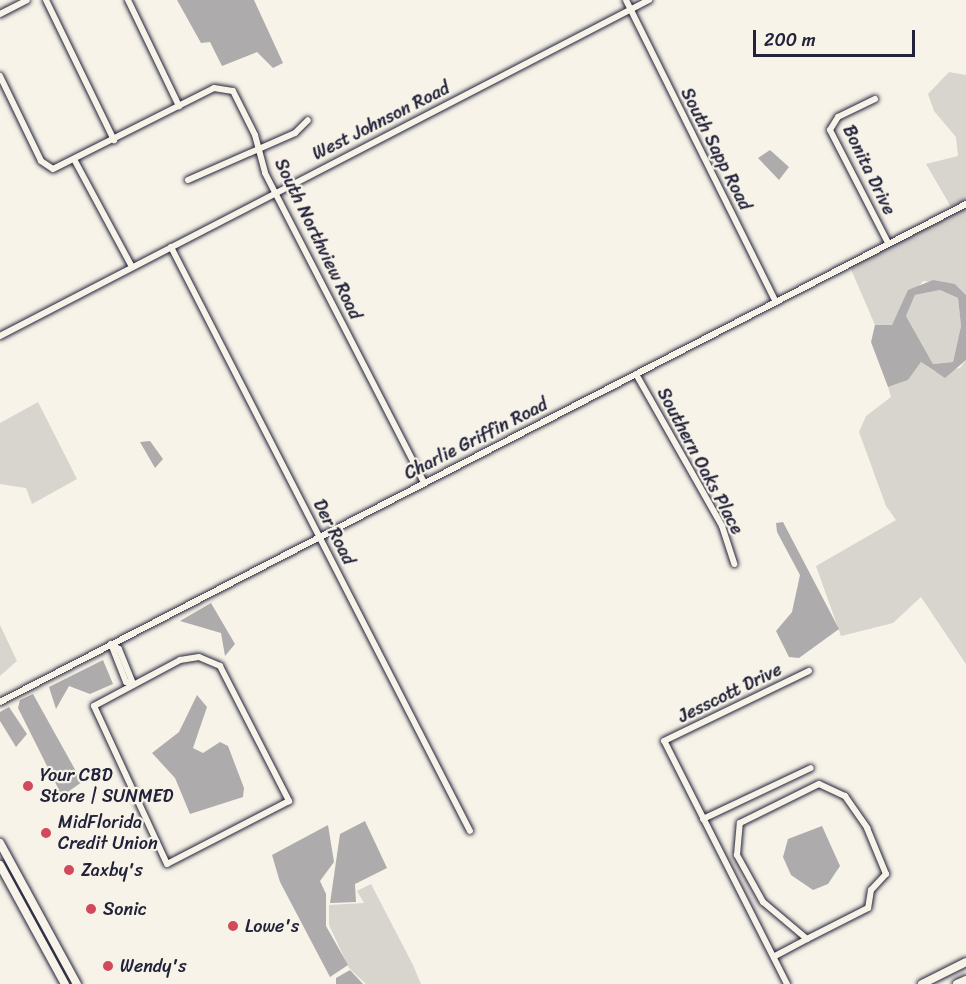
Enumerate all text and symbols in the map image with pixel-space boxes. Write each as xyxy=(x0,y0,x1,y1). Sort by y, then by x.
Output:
scale bar xyxy=(756,18,918,56)
text: 200 m xyxy=(764,24,816,56)
street label: West Johnson Road xyxy=(309,77,453,165)
street label: South Sapp Road xyxy=(676,84,756,214)
street label: Bonita Drive xyxy=(838,121,900,219)
street label: South Northview Road xyxy=(270,155,366,323)
street label: Southern Oaks Place xyxy=(652,383,748,539)
street label: Charlie Griffin Road xyxy=(401,394,551,484)
street label: Der Road xyxy=(308,496,360,568)
street label: Jesscott Drive xyxy=(675,659,785,727)
place label: Your CBD Store | SUNMED xyxy=(40,765,173,808)
marker: Your CBD Store | SUNMED xyxy=(21,779,35,793)
place label: MidFlorida Credit Union xyxy=(58,812,158,854)
marker: MidFlorida Credit Union xyxy=(39,826,53,840)
place label: Zaxby's xyxy=(81,859,143,881)
marker: Zaxby's xyxy=(62,863,76,877)
place label: Sonic xyxy=(103,898,147,920)
marker: Sonic xyxy=(84,902,98,916)
place label: Lowe's xyxy=(245,915,299,937)
marker: Lowe's xyxy=(226,919,240,933)
place label: Wendy's xyxy=(120,955,187,977)
marker: Wendy's xyxy=(101,959,115,973)

